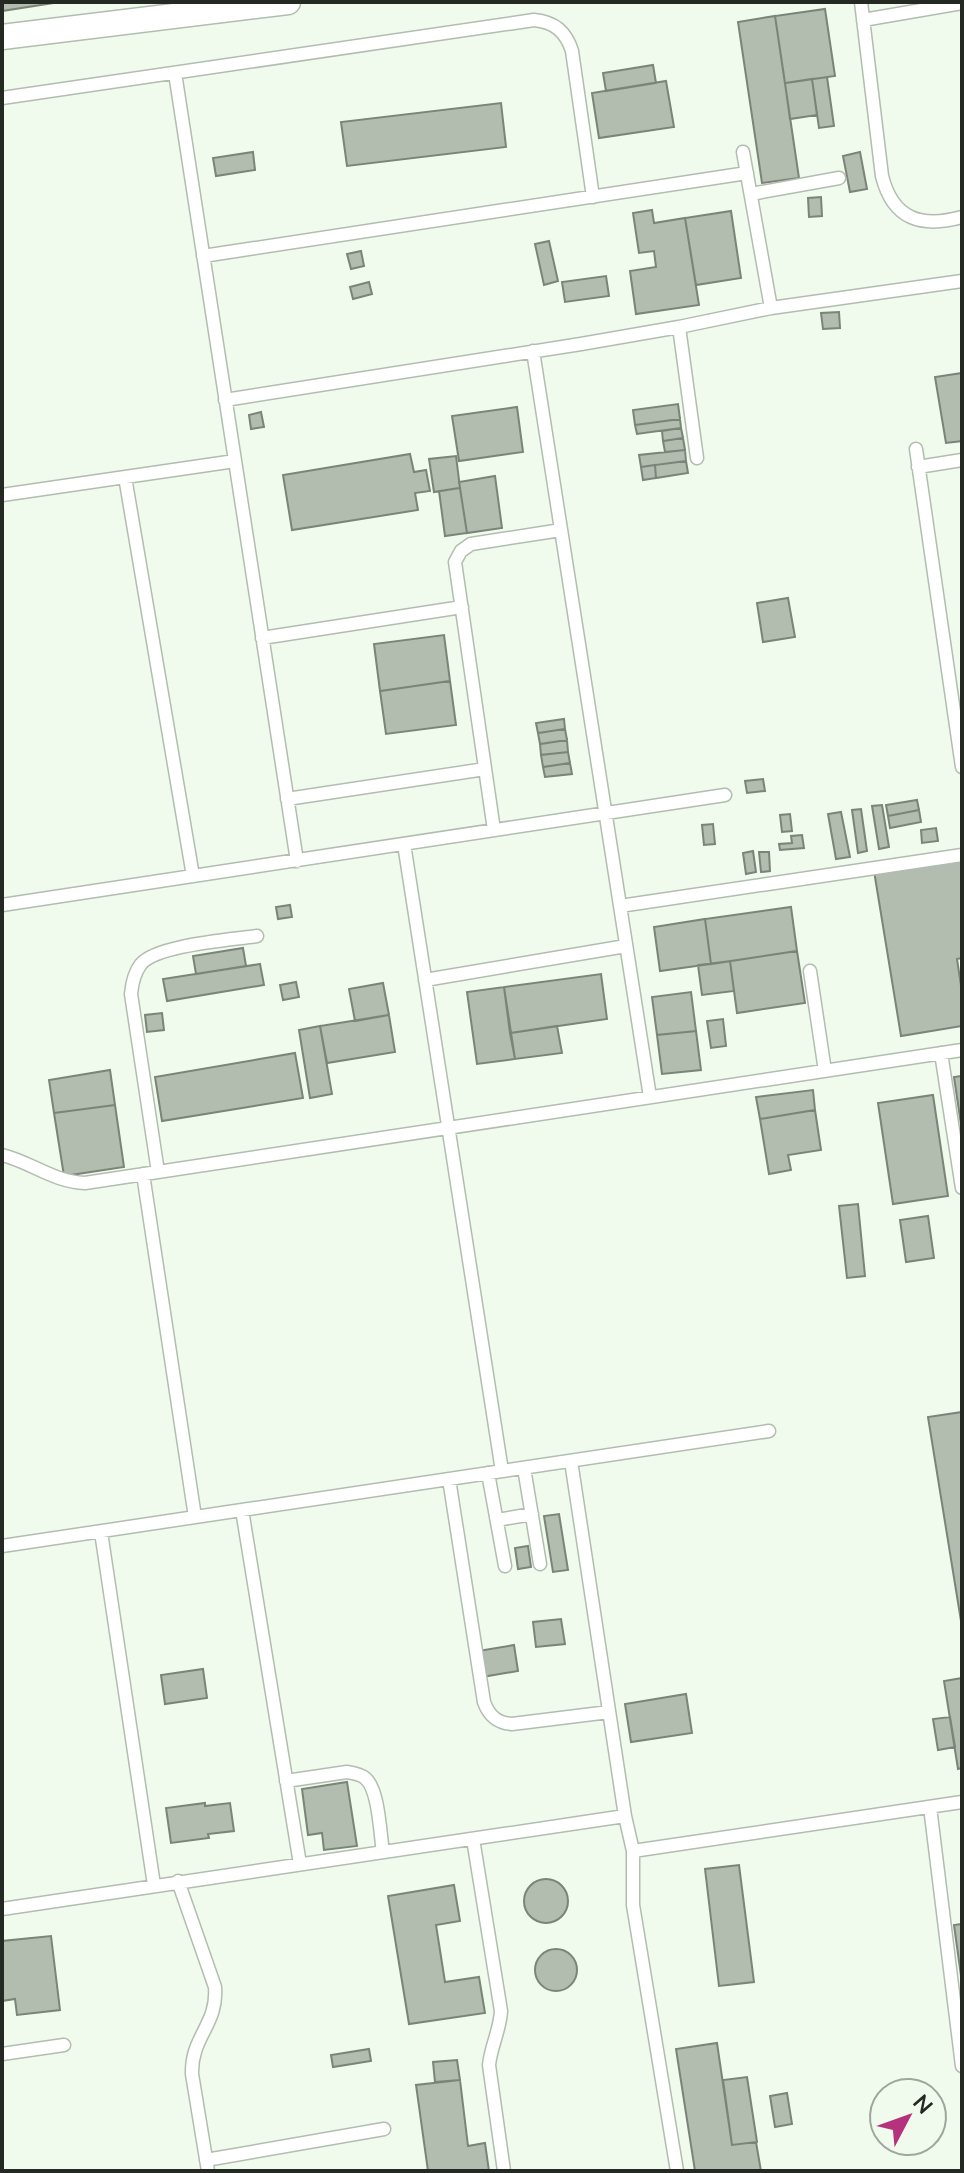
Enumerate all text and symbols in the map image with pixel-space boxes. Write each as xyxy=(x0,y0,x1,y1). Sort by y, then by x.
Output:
north arrow xyxy=(868,2077,948,2157)
text: N xyxy=(906,2088,939,2121)

